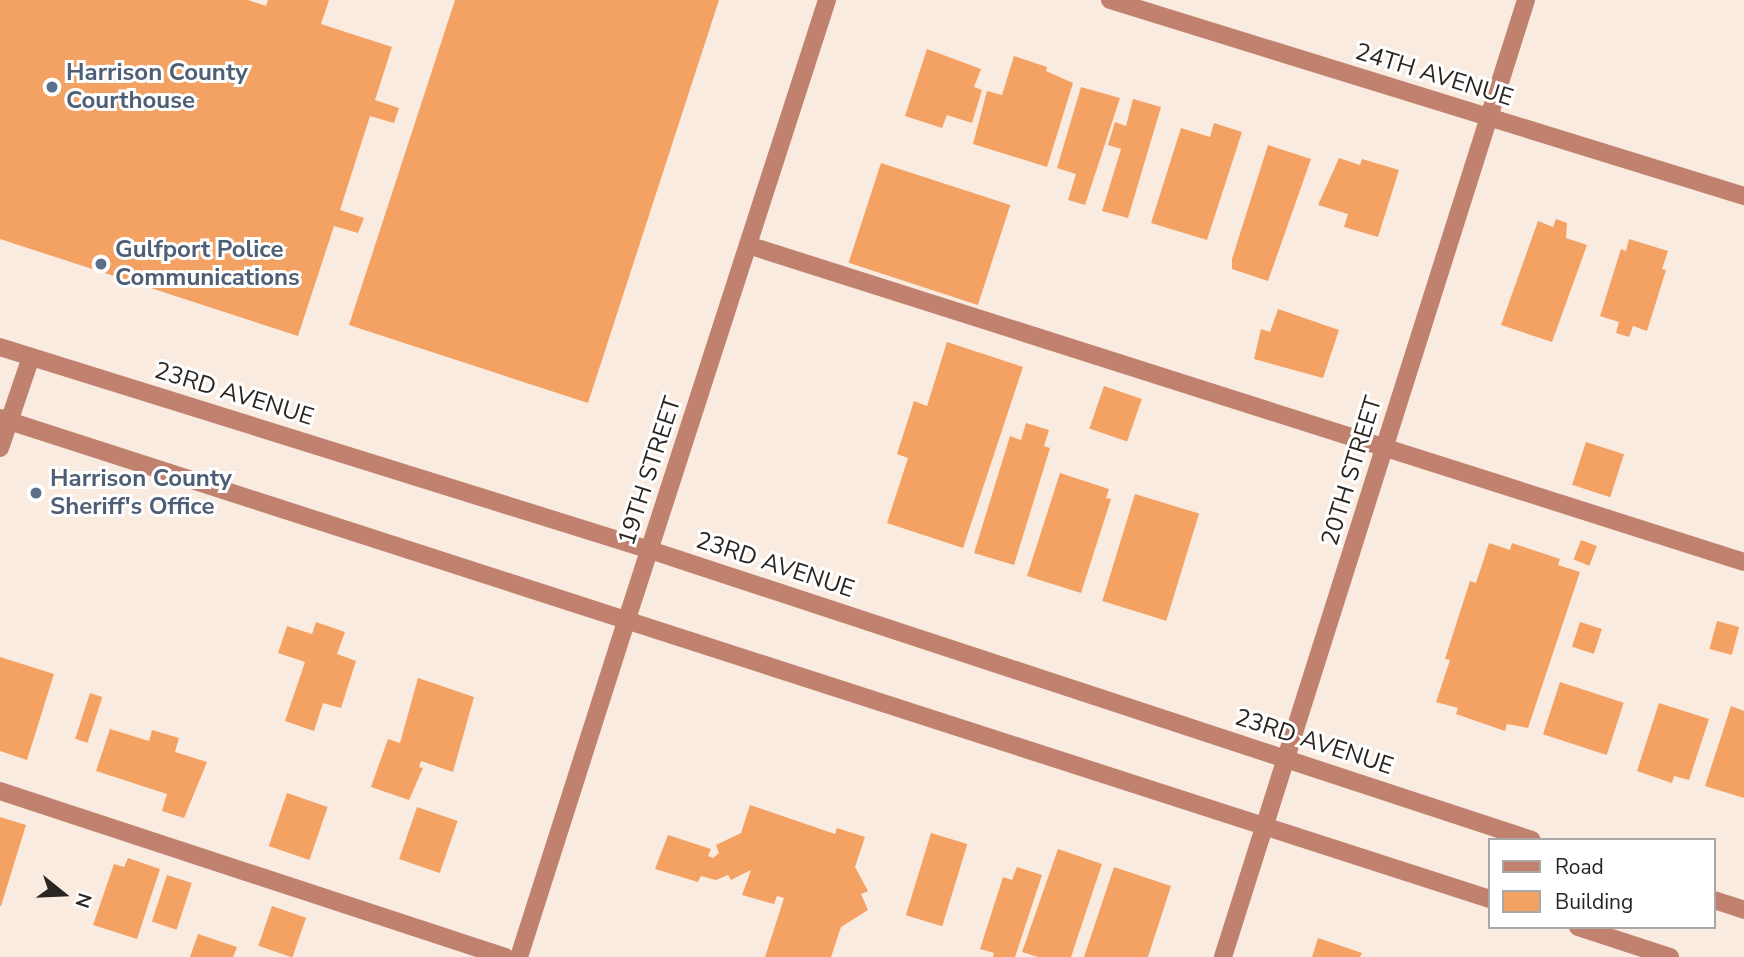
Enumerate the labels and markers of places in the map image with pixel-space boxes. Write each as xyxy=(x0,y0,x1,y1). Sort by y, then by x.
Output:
place label: Harrison County Courthouse xyxy=(66,59,248,115)
marker: Harrison County Courthouse xyxy=(44,79,60,95)
place label: Gulfport Police Communications xyxy=(115,236,300,292)
marker: Gulfport Police Communications xyxy=(93,256,109,272)
place label: Harrison County Sheriff's Office xyxy=(50,465,232,521)
marker: Harrison County Sheriff's Office xyxy=(28,485,44,501)

